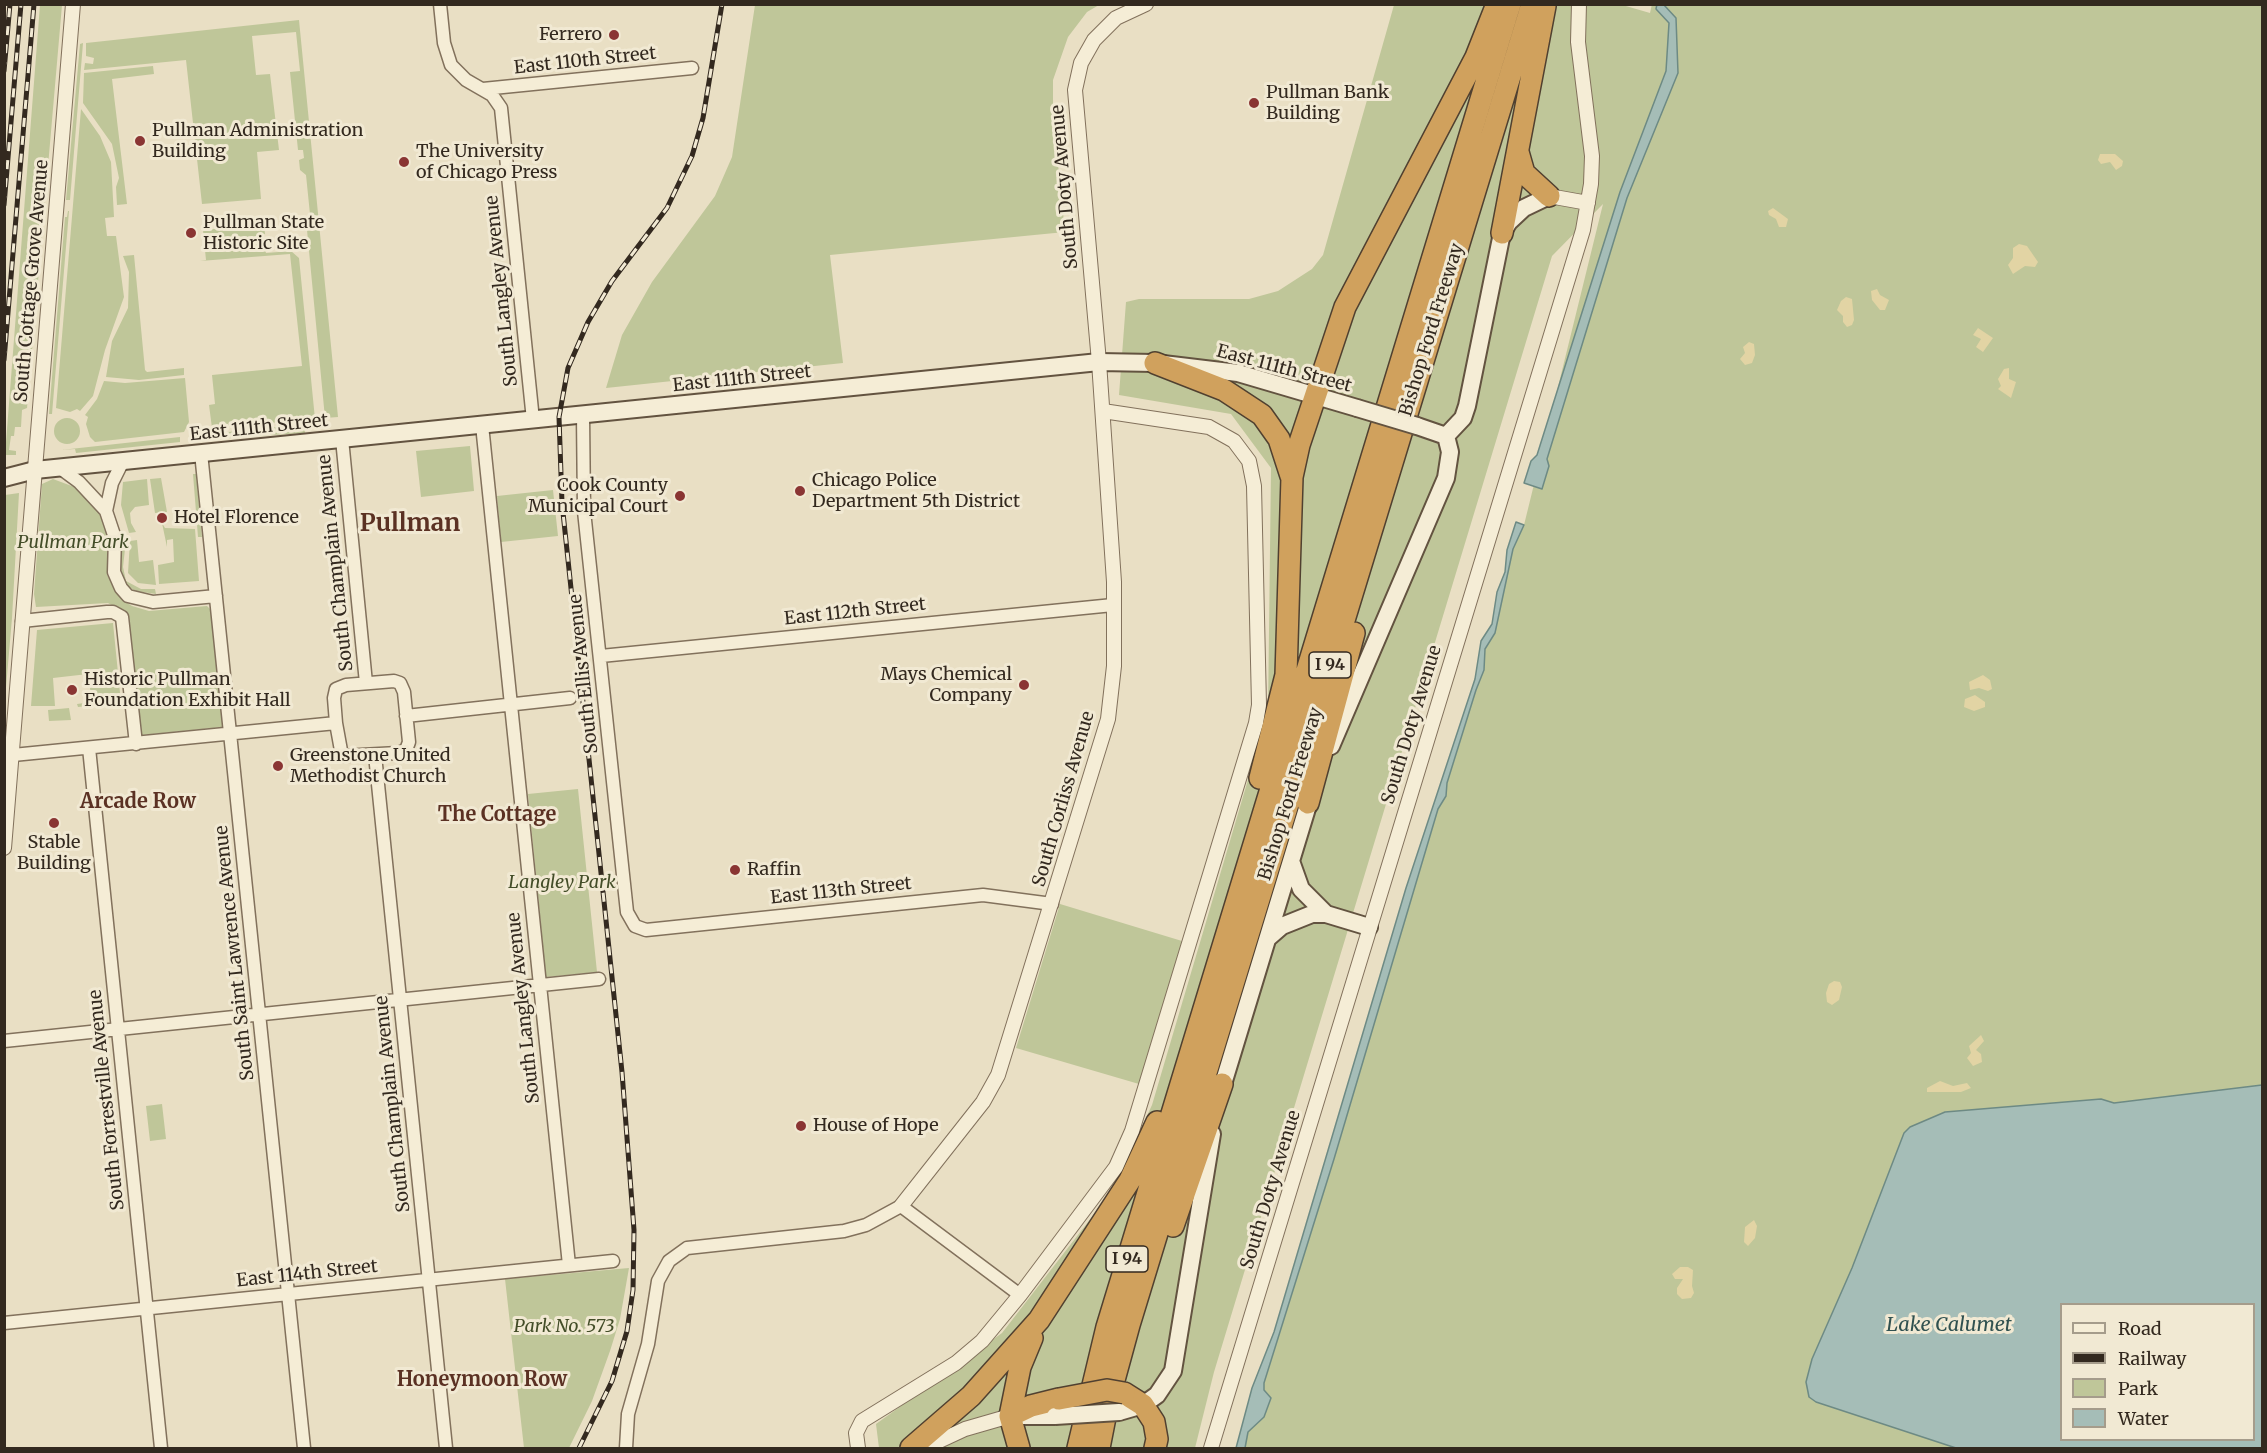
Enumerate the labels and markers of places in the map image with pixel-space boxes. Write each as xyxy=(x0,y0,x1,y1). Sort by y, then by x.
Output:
place label: Ferrero xyxy=(539,24,602,46)
marker: Ferrero xyxy=(607,28,621,42)
place label: Pullman Bank Building xyxy=(1266,82,1389,124)
marker: Pullman Bank Building xyxy=(1247,96,1261,110)
place label: Pullman Administration Building xyxy=(152,120,363,162)
marker: Pullman Administration Building xyxy=(133,134,147,148)
place label: The University of Chicago Press xyxy=(416,141,557,184)
marker: The University of Chicago Press xyxy=(397,155,411,169)
place label: Pullman State Historic Site xyxy=(203,212,324,254)
marker: Pullman State Historic Site xyxy=(184,226,198,240)
place label: Chicago Police Department 5th District xyxy=(812,470,1020,512)
place label: Cook County Municipal Court xyxy=(528,475,668,518)
marker: Chicago Police Department 5th District xyxy=(793,484,807,498)
marker: Cook County Municipal Court xyxy=(673,489,687,503)
place label: Hotel Florence xyxy=(174,507,299,529)
marker: Hotel Florence xyxy=(155,511,169,525)
place label: Mays Chemical Company xyxy=(880,664,1012,706)
place label: Historic Pullman Foundation Exhibit Hall xyxy=(84,669,291,712)
marker: Mays Chemical Company xyxy=(1017,678,1031,692)
marker: Historic Pullman Foundation Exhibit Hall xyxy=(65,683,79,697)
place label: Greenstone United Methodist Church xyxy=(290,745,451,788)
marker: Greenstone United Methodist Church xyxy=(271,759,285,773)
marker: Stable Building xyxy=(47,816,61,830)
place label: Stable Building xyxy=(17,832,91,874)
place label: Raffin xyxy=(747,859,801,881)
marker: Raffin xyxy=(728,863,742,877)
place label: House of Hope xyxy=(813,1115,939,1137)
marker: House of Hope xyxy=(794,1119,808,1133)

